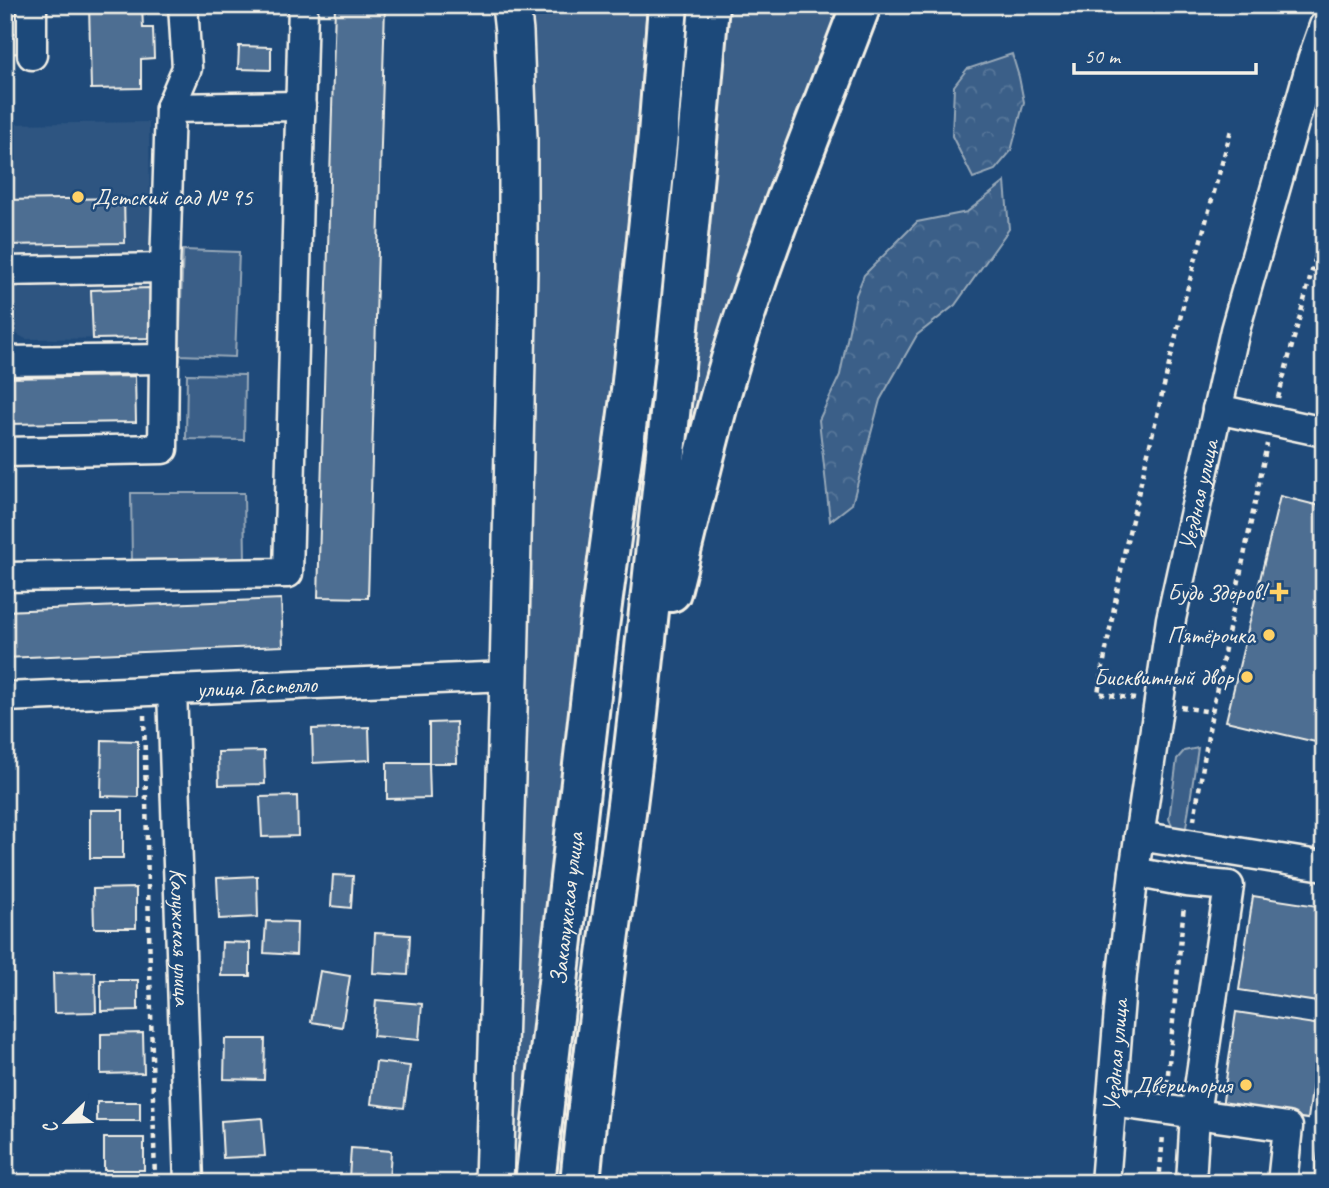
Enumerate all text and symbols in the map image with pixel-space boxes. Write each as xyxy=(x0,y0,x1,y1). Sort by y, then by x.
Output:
scale bar xyxy=(1074,32,1256,76)
text: 50 m xyxy=(1084,43,1122,69)
place label: Детский сад № 95 xyxy=(92,182,254,212)
marker: Детский сад № 95 xyxy=(70,189,86,205)
street label: Уездная улица xyxy=(1172,435,1226,553)
place label: Будь Здоров! xyxy=(1167,577,1270,607)
marker: Будь Здоров! xyxy=(1271,584,1287,600)
place label: Пятёрочка xyxy=(1167,620,1256,650)
marker: Пятёрочка xyxy=(1261,627,1277,643)
place label: Бисквитный двор xyxy=(1093,662,1235,692)
street label: улица Гастелло xyxy=(194,669,319,704)
marker: Бисквитный двор xyxy=(1239,669,1255,685)
street label: Закалужская улица xyxy=(543,829,590,987)
street label: Калужская улица xyxy=(163,868,198,1008)
street label: Уездная улица xyxy=(1096,996,1135,1113)
place label: Дверитория xyxy=(1133,1070,1234,1100)
marker: Дверитория xyxy=(1238,1077,1254,1093)
north arrow xyxy=(32,1086,102,1156)
text: С xyxy=(37,1117,64,1137)

